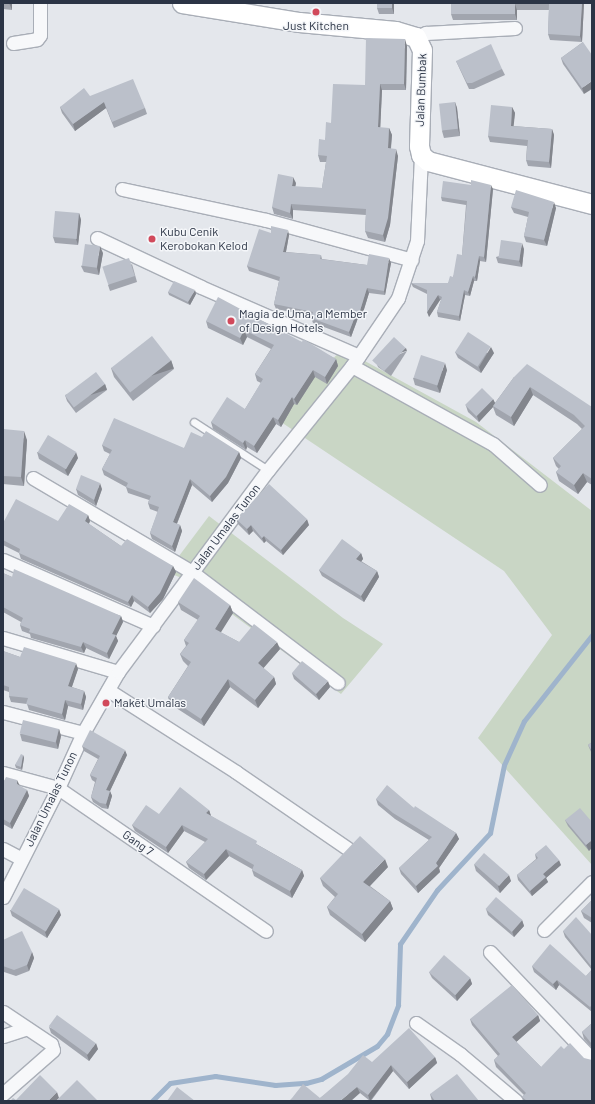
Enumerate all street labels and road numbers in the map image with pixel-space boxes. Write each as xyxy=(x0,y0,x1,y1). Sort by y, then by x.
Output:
street label: Jalan Bumbak xyxy=(413,53,429,127)
street label: Jalan Umalas Tunon xyxy=(189,481,263,573)
street label: Jalan Umalas Tunon xyxy=(22,749,80,849)
street label: Gang 7 xyxy=(120,827,156,859)

